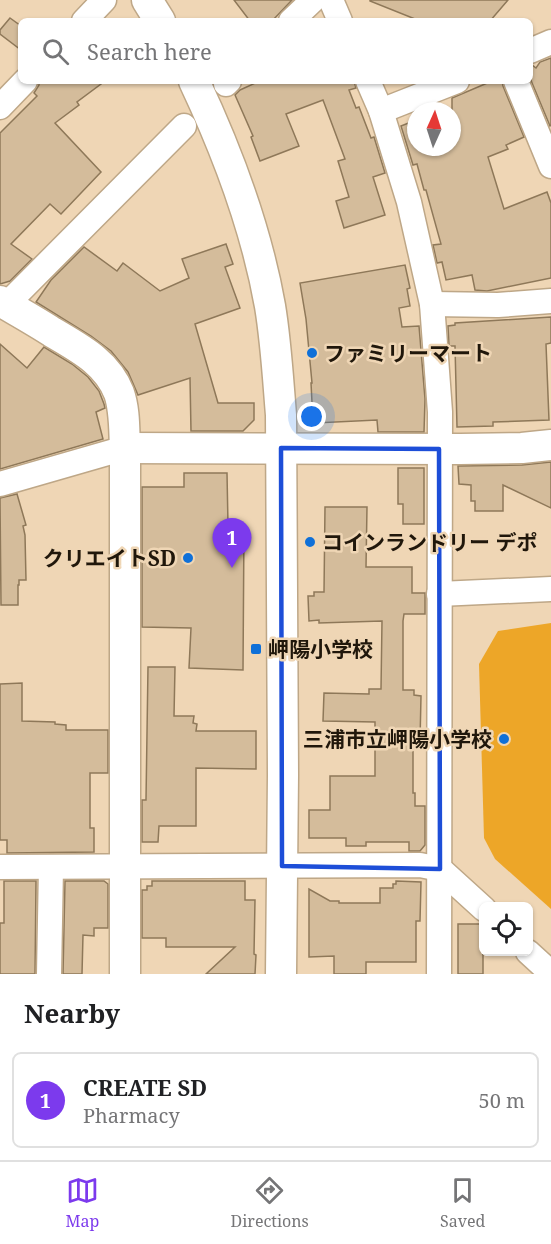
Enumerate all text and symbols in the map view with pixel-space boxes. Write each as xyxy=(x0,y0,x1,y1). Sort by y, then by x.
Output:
search box xyxy=(18,18,533,84)
icon: search xyxy=(39,35,72,68)
text: Search here xyxy=(87,36,212,66)
north arrow xyxy=(407,102,461,156)
place label: ファミリーマート xyxy=(324,339,492,367)
marker: ファミリーマート xyxy=(305,346,319,360)
your location xyxy=(297,402,326,431)
pin: 1 xyxy=(212,518,252,568)
place label: コインランドリー デポ xyxy=(322,528,537,556)
marker: コインランドリー デポ xyxy=(303,535,317,549)
place label: クリエイトSD xyxy=(43,544,176,572)
marker: クリエイトSD xyxy=(181,551,195,565)
place label: 岬陽小学校 xyxy=(268,635,373,663)
marker: 岬陽小学校 xyxy=(249,642,263,656)
place label: 三浦市立岬陽小学校 xyxy=(303,725,492,753)
marker: 三浦市立岬陽小学校 xyxy=(497,732,511,746)
map controls xyxy=(479,902,533,956)
button: locate xyxy=(479,902,533,956)
text: Nearby xyxy=(24,995,120,1031)
text: CREATE SD xyxy=(83,1072,207,1102)
text: 1 xyxy=(40,1087,51,1114)
text: 50 m xyxy=(479,1087,525,1114)
text: Pharmacy xyxy=(83,1102,180,1129)
tab: Map xyxy=(66,1174,99,1232)
tab: Directions xyxy=(231,1174,309,1232)
tab: Saved xyxy=(440,1174,485,1232)

